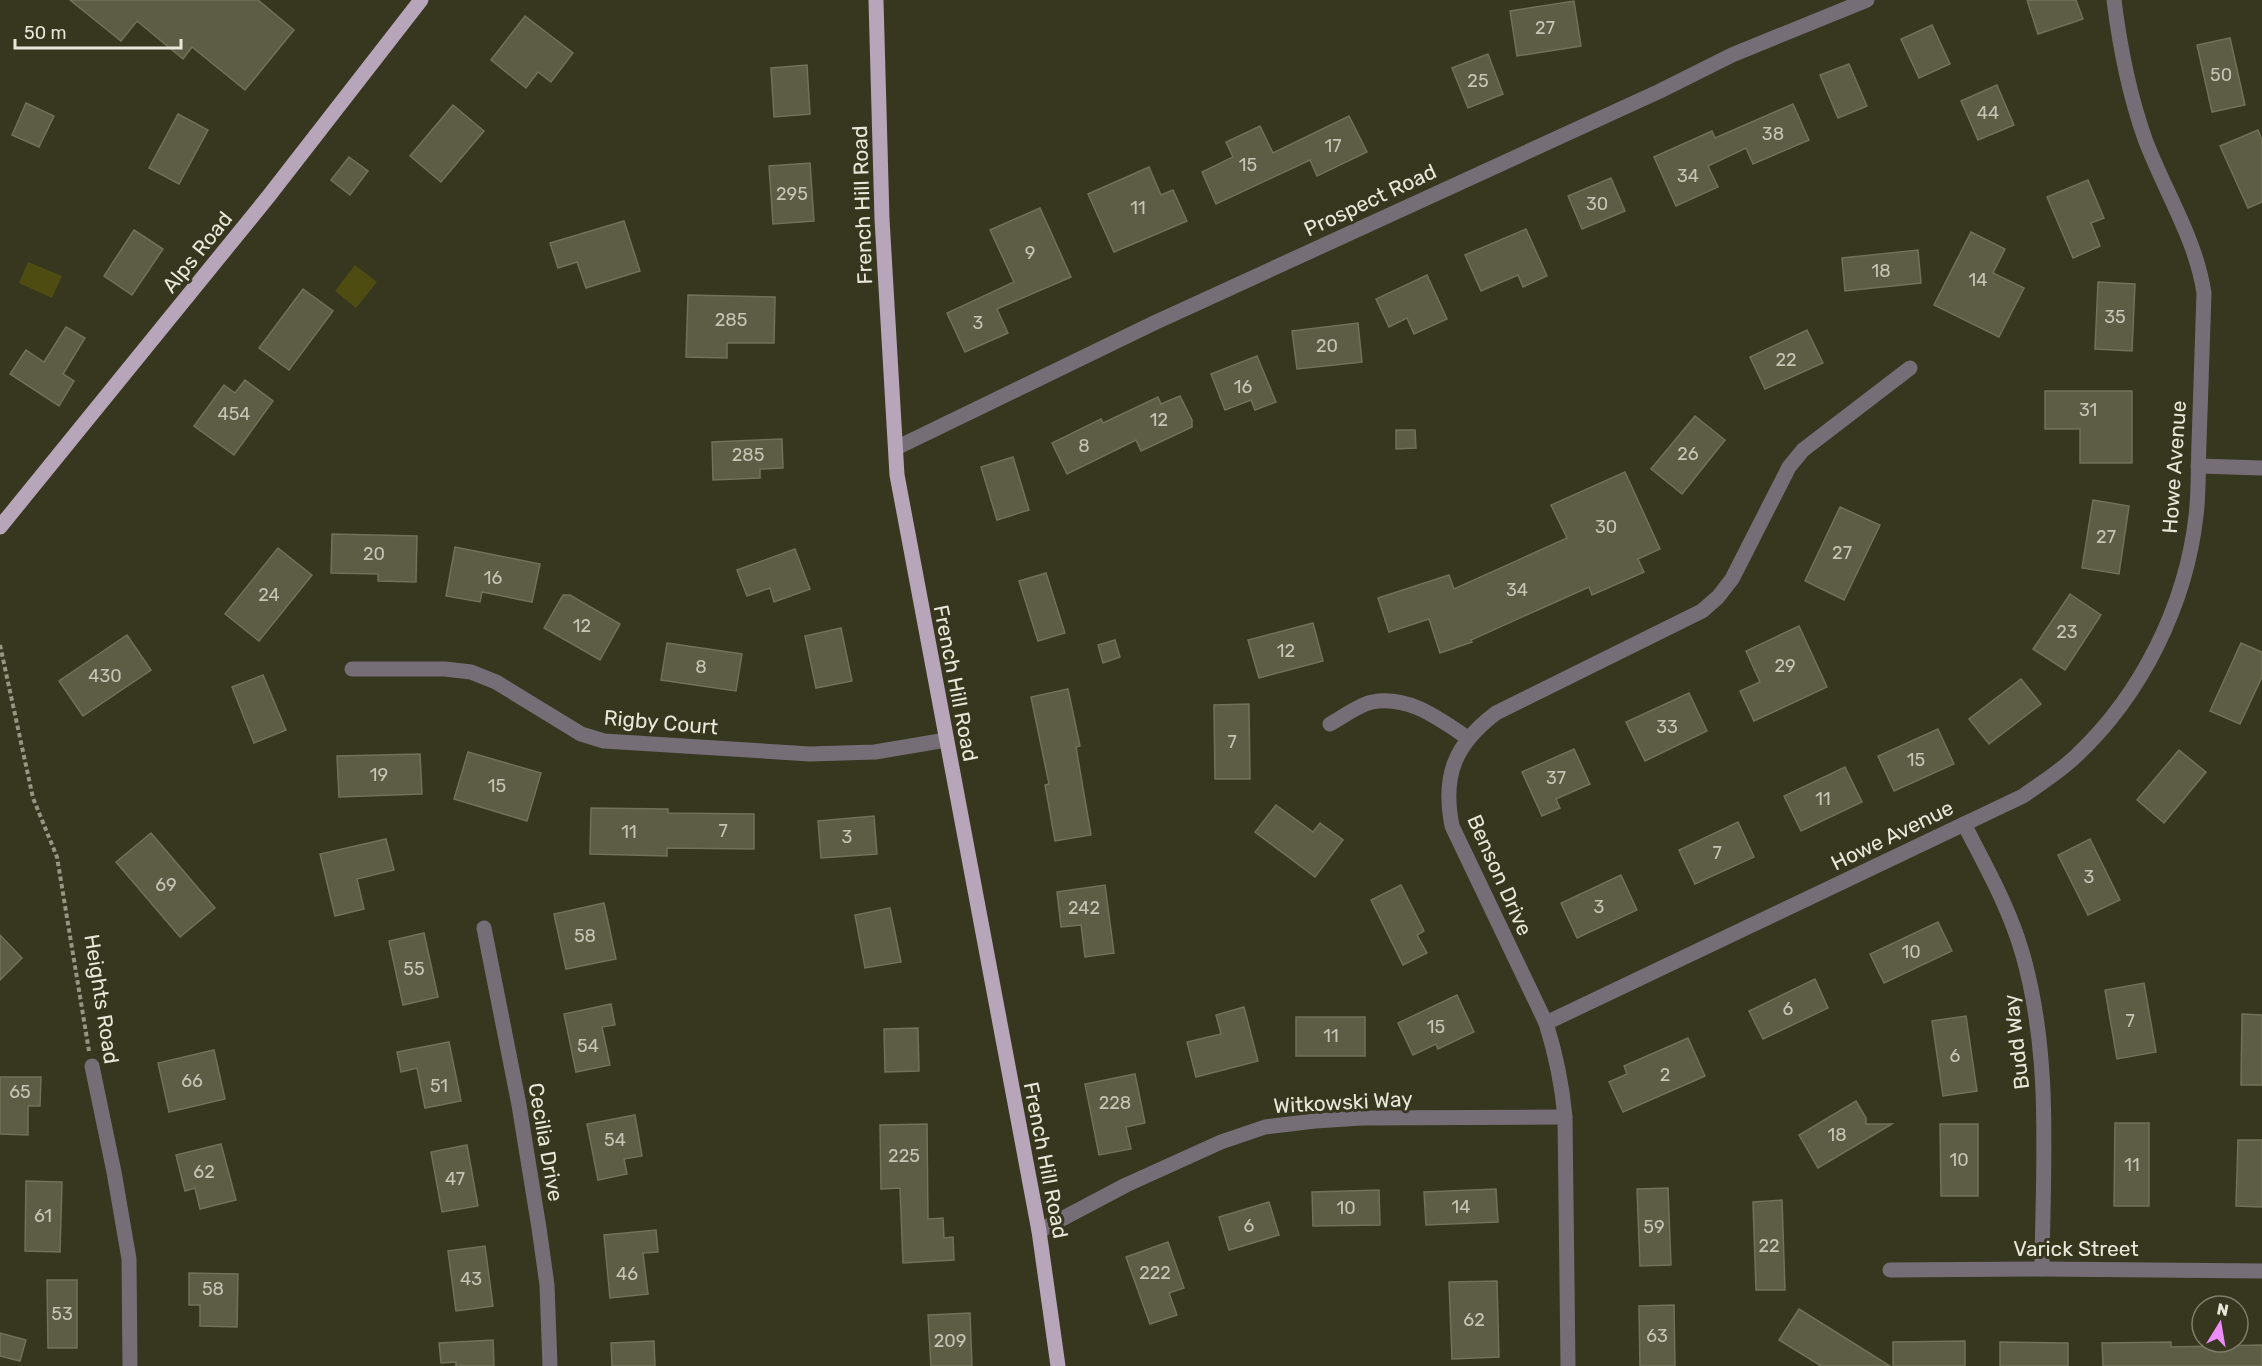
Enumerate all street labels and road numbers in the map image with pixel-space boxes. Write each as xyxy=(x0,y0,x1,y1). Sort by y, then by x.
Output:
street label: French Hill Road xyxy=(847,125,877,285)
street label: Prospect Road xyxy=(1300,158,1440,242)
street label: Alps Road xyxy=(157,206,237,298)
street label: Howe Avenue xyxy=(2157,400,2191,534)
street label: French Hill Road xyxy=(929,603,983,763)
street label: Rigby Court xyxy=(603,705,719,739)
street label: Howe Avenue xyxy=(1827,795,1957,875)
street label: Benson Drive xyxy=(1462,811,1538,939)
street label: Heights Road xyxy=(79,932,125,1066)
street label: Budd Way xyxy=(1998,993,2034,1091)
street label: French Hill Road xyxy=(1019,1080,1073,1240)
street label: Cecilia Drive xyxy=(523,1081,569,1203)
street label: Witkowski Way xyxy=(1273,1086,1414,1118)
street label: Varick Street xyxy=(2013,1236,2139,1261)

